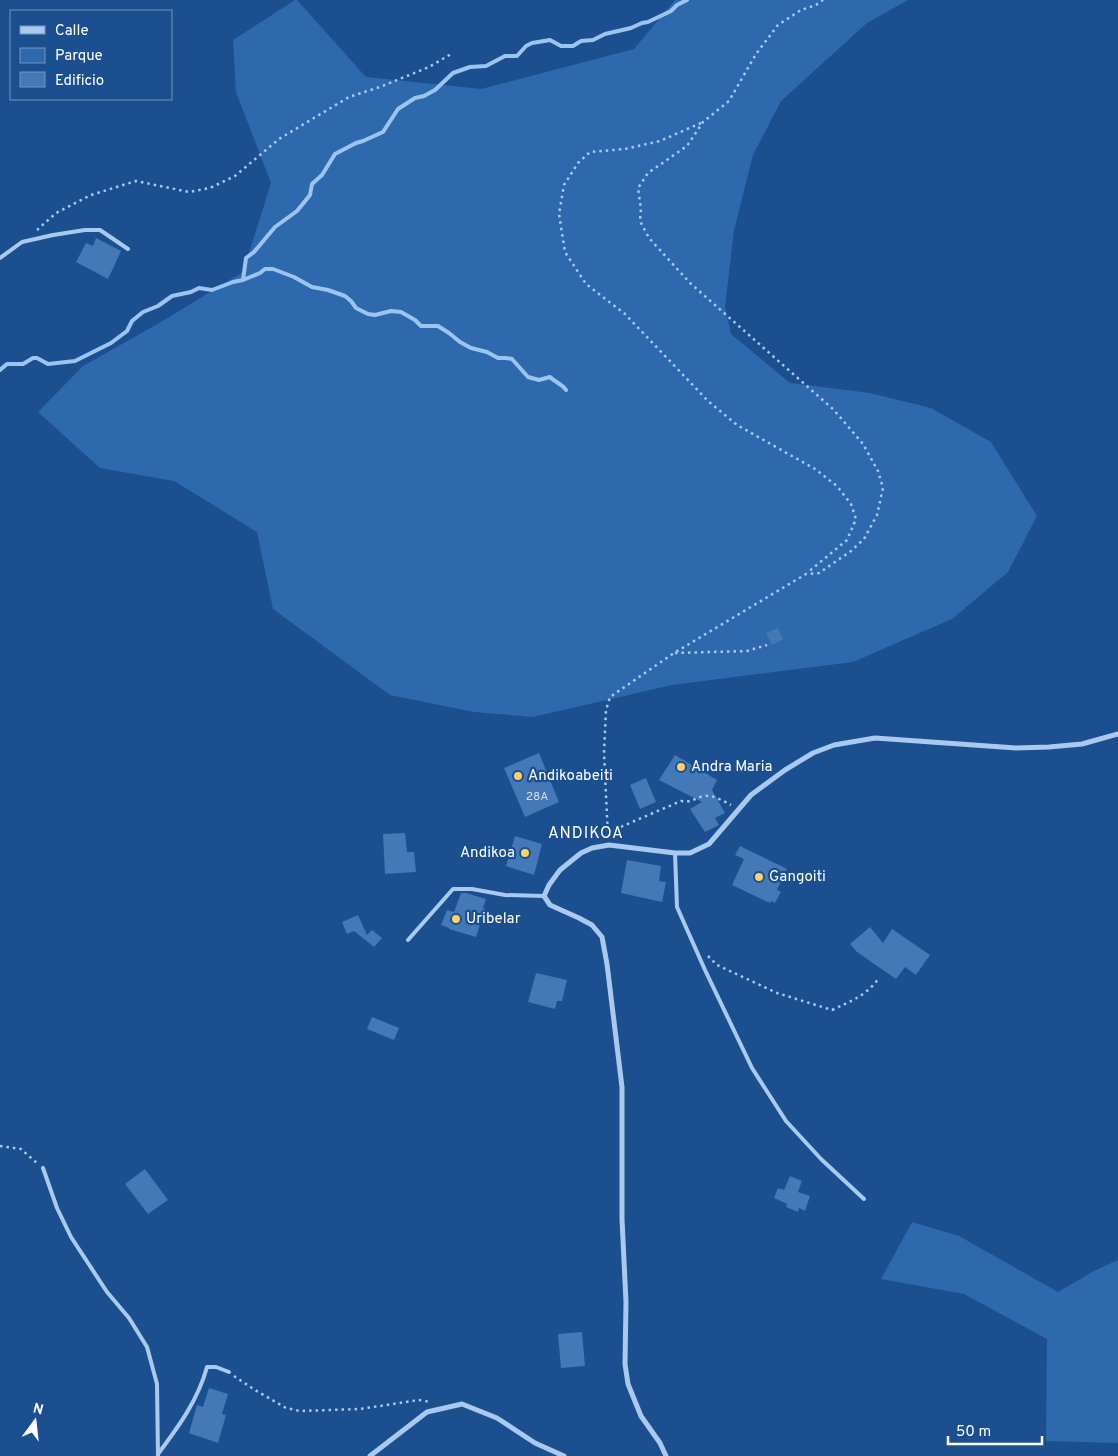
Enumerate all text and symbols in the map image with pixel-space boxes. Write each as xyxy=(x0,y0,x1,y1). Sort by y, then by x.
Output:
legend xyxy=(10,10,172,100)
text: Calle xyxy=(55,22,89,41)
text: Parque xyxy=(55,47,103,66)
text: Edificio xyxy=(55,72,104,91)
place label: Andra Maria xyxy=(691,758,772,777)
marker: Andra Maria xyxy=(675,761,687,773)
place label: Andikoabeiti xyxy=(528,767,613,786)
marker: Andikoabeiti xyxy=(512,770,524,782)
house number: 28A xyxy=(526,789,548,805)
district label: ANDIKOA xyxy=(548,824,624,844)
place label: Andikoa xyxy=(460,844,515,863)
marker: Andikoa xyxy=(519,847,531,859)
place label: Gangoiti xyxy=(769,868,826,887)
marker: Gangoiti xyxy=(753,871,765,883)
place label: Uribelar xyxy=(466,910,521,929)
marker: Uribelar xyxy=(450,913,462,925)
north arrow xyxy=(10,1396,60,1446)
text: N xyxy=(31,1400,45,1419)
scale bar xyxy=(948,1414,1042,1446)
text: 50 m xyxy=(956,1423,991,1442)

